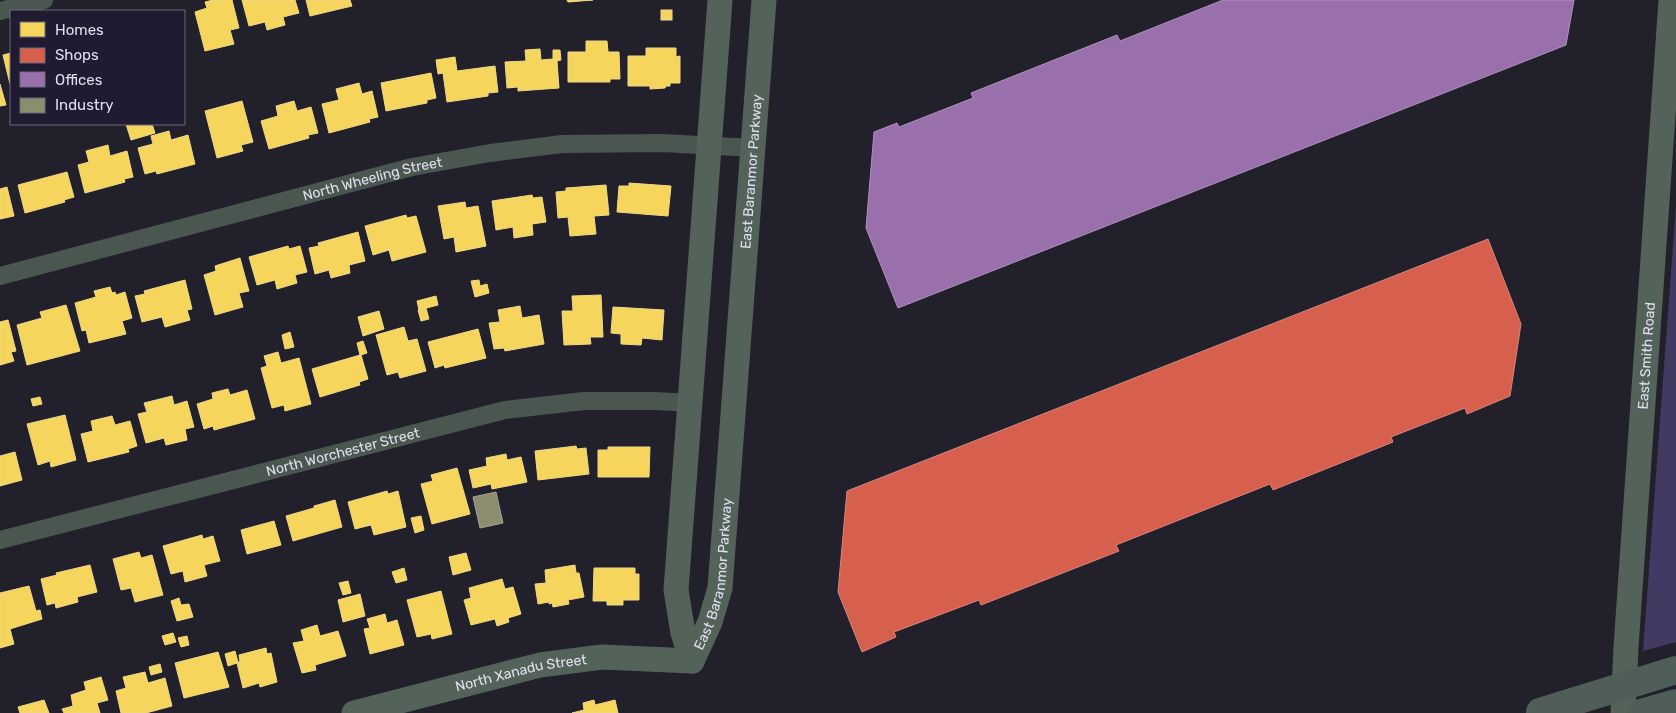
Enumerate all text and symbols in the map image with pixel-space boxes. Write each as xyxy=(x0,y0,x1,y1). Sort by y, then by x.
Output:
legend xyxy=(10,10,185,125)
text: Homes xyxy=(55,21,104,39)
text: Shops xyxy=(55,46,99,64)
text: Offices xyxy=(55,71,103,89)
street label: East Baranmor Parkway xyxy=(737,93,765,250)
text: Industry xyxy=(55,96,114,114)
street label: North Wheeling Street xyxy=(301,153,444,204)
street label: East Smith Road xyxy=(1634,302,1658,410)
street label: North Worchester Street xyxy=(264,424,422,480)
street label: East Baranmor Parkway xyxy=(690,497,735,652)
street label: North Xanadu Street xyxy=(453,650,588,695)

